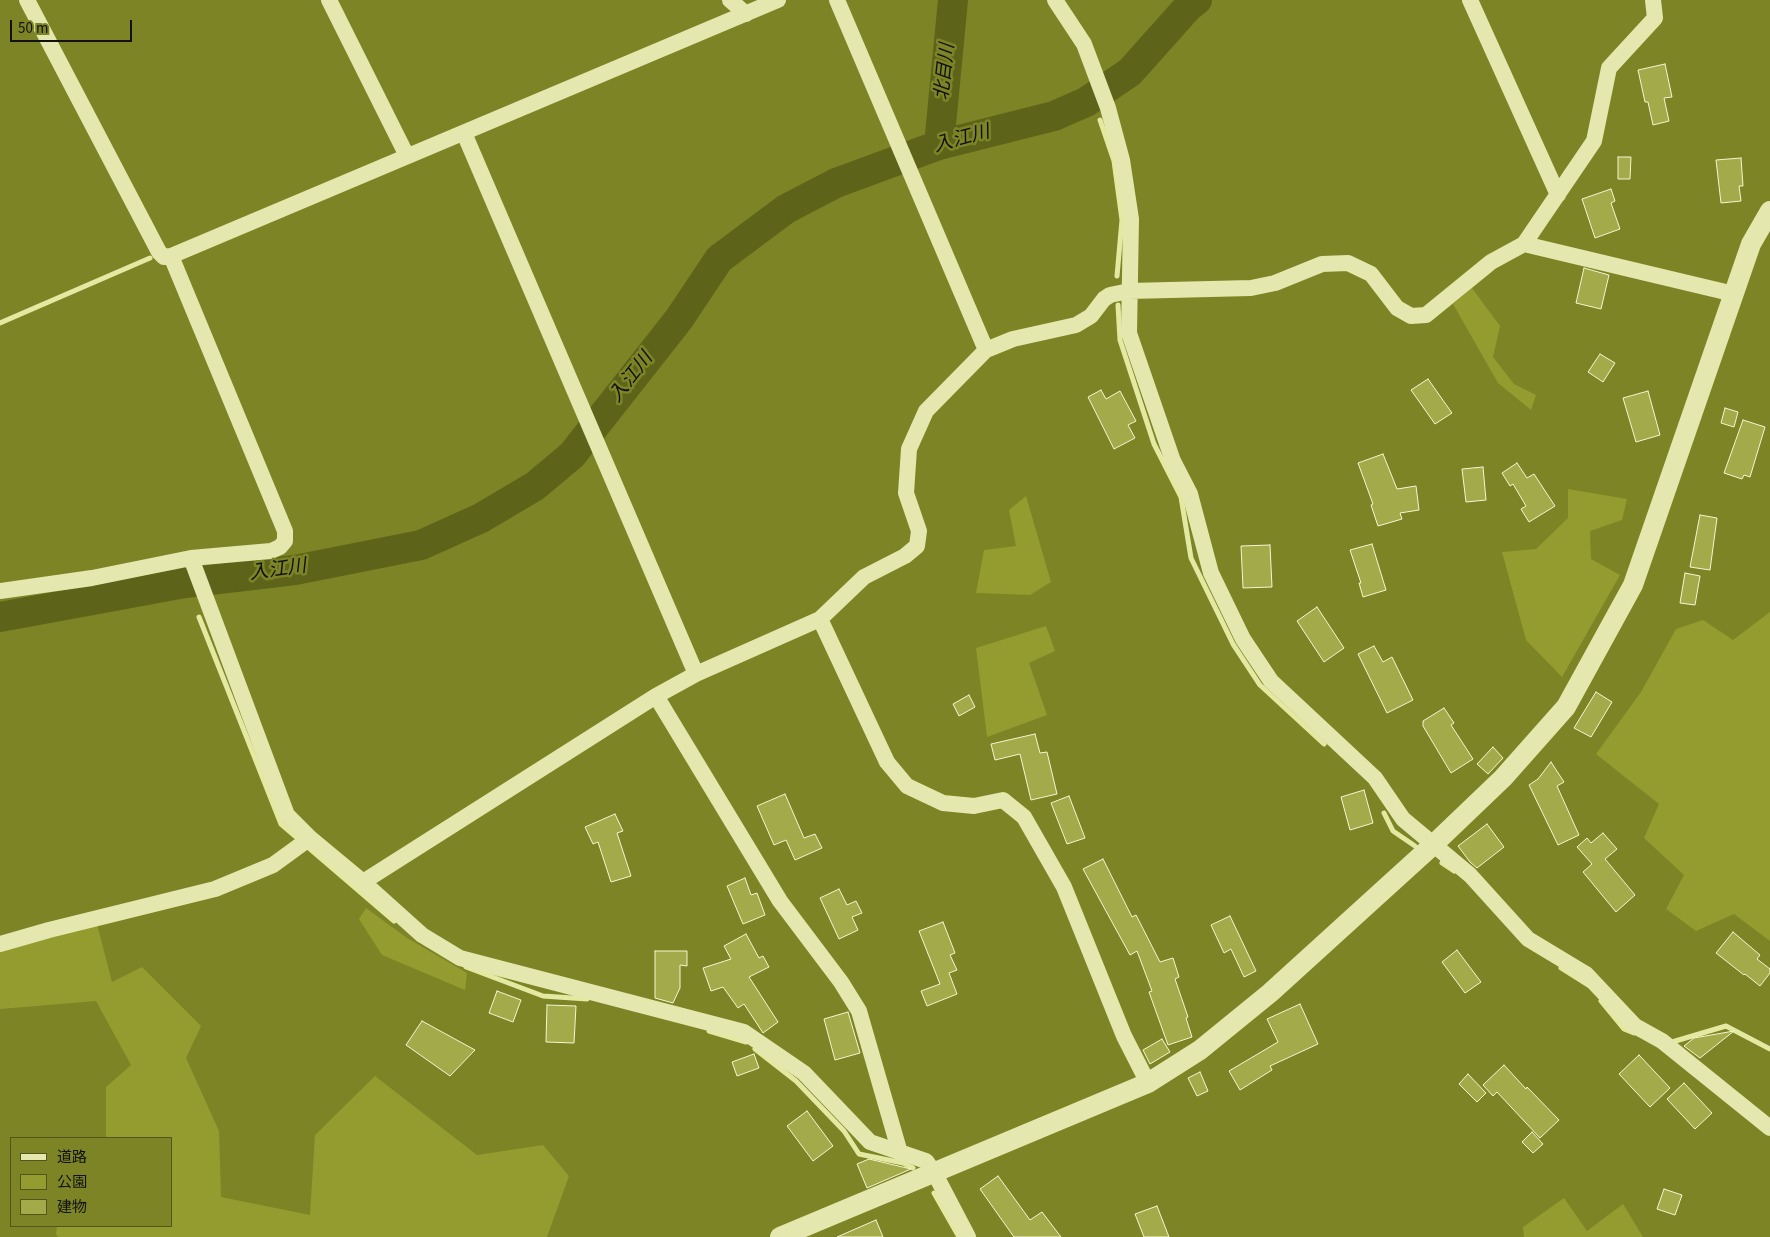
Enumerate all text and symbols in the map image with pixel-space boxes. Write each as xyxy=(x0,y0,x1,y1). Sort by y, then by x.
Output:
scale bar xyxy=(12,10,135,42)
text: 50 m xyxy=(18,18,48,39)
water label: 北目川 xyxy=(932,42,960,102)
water label: 入江川 xyxy=(932,122,992,158)
water label: 入江川 xyxy=(605,349,659,407)
water label: 入江川 xyxy=(248,556,308,586)
legend xyxy=(10,1137,172,1227)
text: 道路 xyxy=(57,1147,87,1168)
text: 公園 xyxy=(57,1172,87,1193)
text: 建物 xyxy=(57,1197,87,1218)

